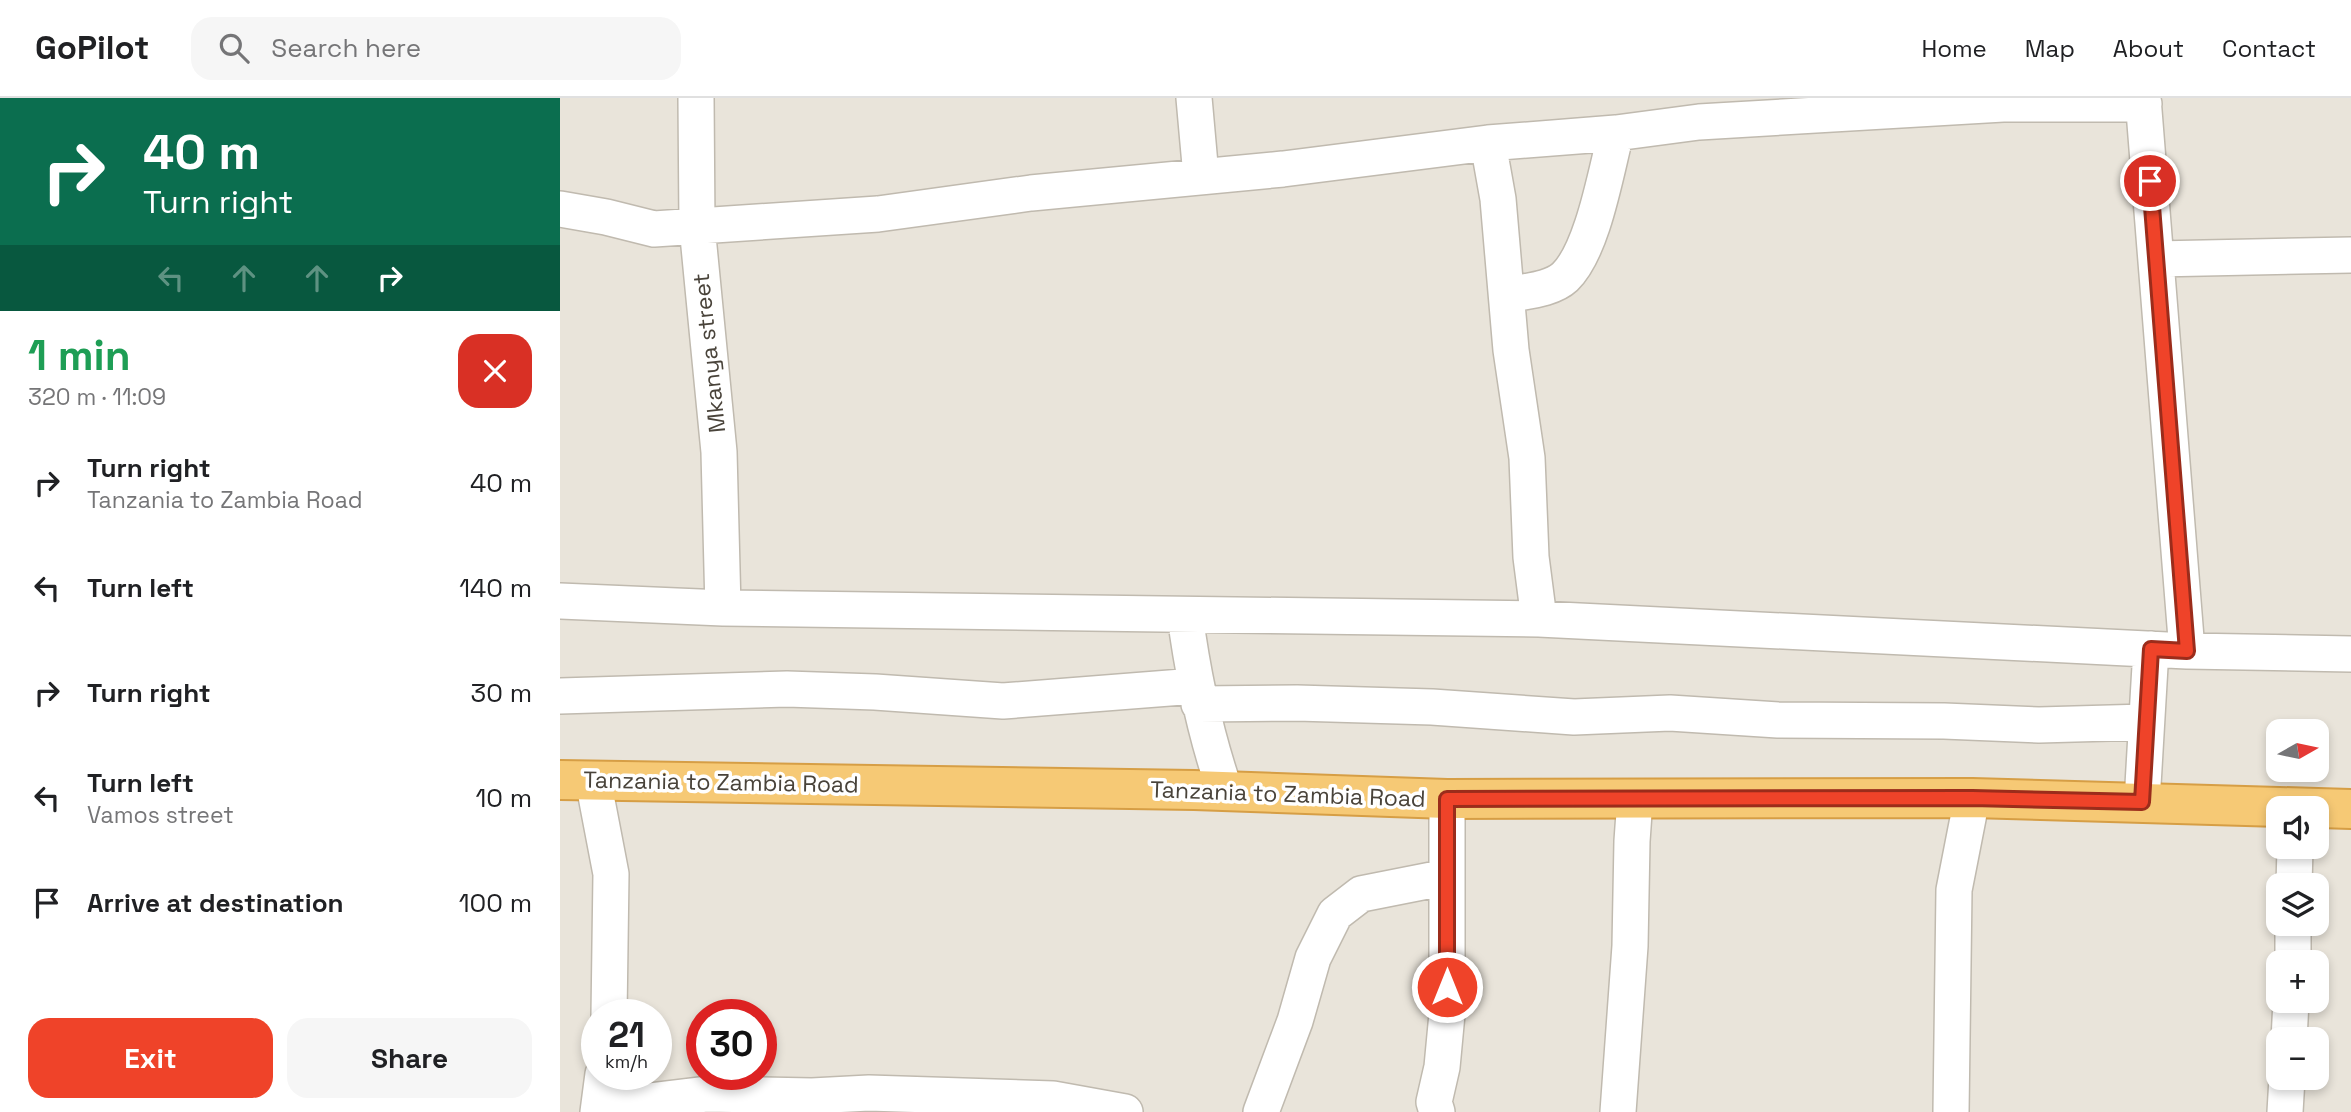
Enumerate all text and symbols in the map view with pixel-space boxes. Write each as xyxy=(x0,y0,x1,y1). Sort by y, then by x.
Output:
search box xyxy=(191,17,681,80)
text: GoPilot xyxy=(35,27,149,69)
icon: search xyxy=(215,29,253,67)
text: Search here xyxy=(271,31,421,65)
text: Home xyxy=(1921,33,1987,64)
text: Map xyxy=(2025,33,2075,64)
text: About xyxy=(2113,33,2184,64)
text: Contact xyxy=(2222,33,2316,64)
text: 40 m xyxy=(143,121,260,183)
icon: right xyxy=(28,126,119,217)
pin xyxy=(2120,151,2180,211)
icon: arrive xyxy=(2131,162,2169,200)
text: Turn right xyxy=(143,182,293,222)
icon: left xyxy=(152,259,190,297)
icon: ahead xyxy=(225,259,263,297)
icon: ahead xyxy=(298,259,336,297)
icon: right xyxy=(371,259,409,297)
street label: Mkanya street xyxy=(686,272,732,434)
text: 1 min xyxy=(28,329,131,382)
button: close xyxy=(458,334,532,408)
text: 320 m · 11:09 xyxy=(28,382,166,412)
text: Turn right xyxy=(87,451,211,485)
icon: right xyxy=(28,464,66,502)
text: 40 m xyxy=(470,466,532,500)
text: Tanzania to Zambia Road xyxy=(87,485,362,515)
icon: left xyxy=(28,569,66,607)
text: Turn left xyxy=(87,571,194,605)
text: 140 m xyxy=(459,571,532,605)
icon: right xyxy=(28,674,66,712)
text: Turn right xyxy=(87,676,211,710)
text: 30 m xyxy=(471,676,532,710)
north arrow xyxy=(2266,719,2329,782)
map controls xyxy=(2266,719,2329,1090)
street label: Tanzania to Zambia Road xyxy=(583,765,859,799)
text: Turn left xyxy=(87,766,194,800)
street label: Tanzania to Zambia Road xyxy=(1150,774,1426,814)
icon: left xyxy=(28,779,66,817)
text: 10 m xyxy=(475,781,532,815)
button: sound xyxy=(2266,796,2329,859)
text: Vamos street xyxy=(87,800,234,830)
button: layers xyxy=(2266,873,2329,936)
icon: arrive xyxy=(28,884,66,922)
text: Arrive at destination xyxy=(87,886,344,920)
text: 100 m xyxy=(459,886,532,920)
position arrow xyxy=(1410,950,1484,1024)
button: + xyxy=(2266,950,2329,1013)
speed limit sign: 30 xyxy=(686,999,777,1090)
text: 21 xyxy=(608,1013,645,1057)
button: Exit xyxy=(28,1018,273,1098)
button: Share xyxy=(287,1018,532,1098)
button: − xyxy=(2266,1027,2329,1090)
text: km/h xyxy=(605,1050,648,1073)

